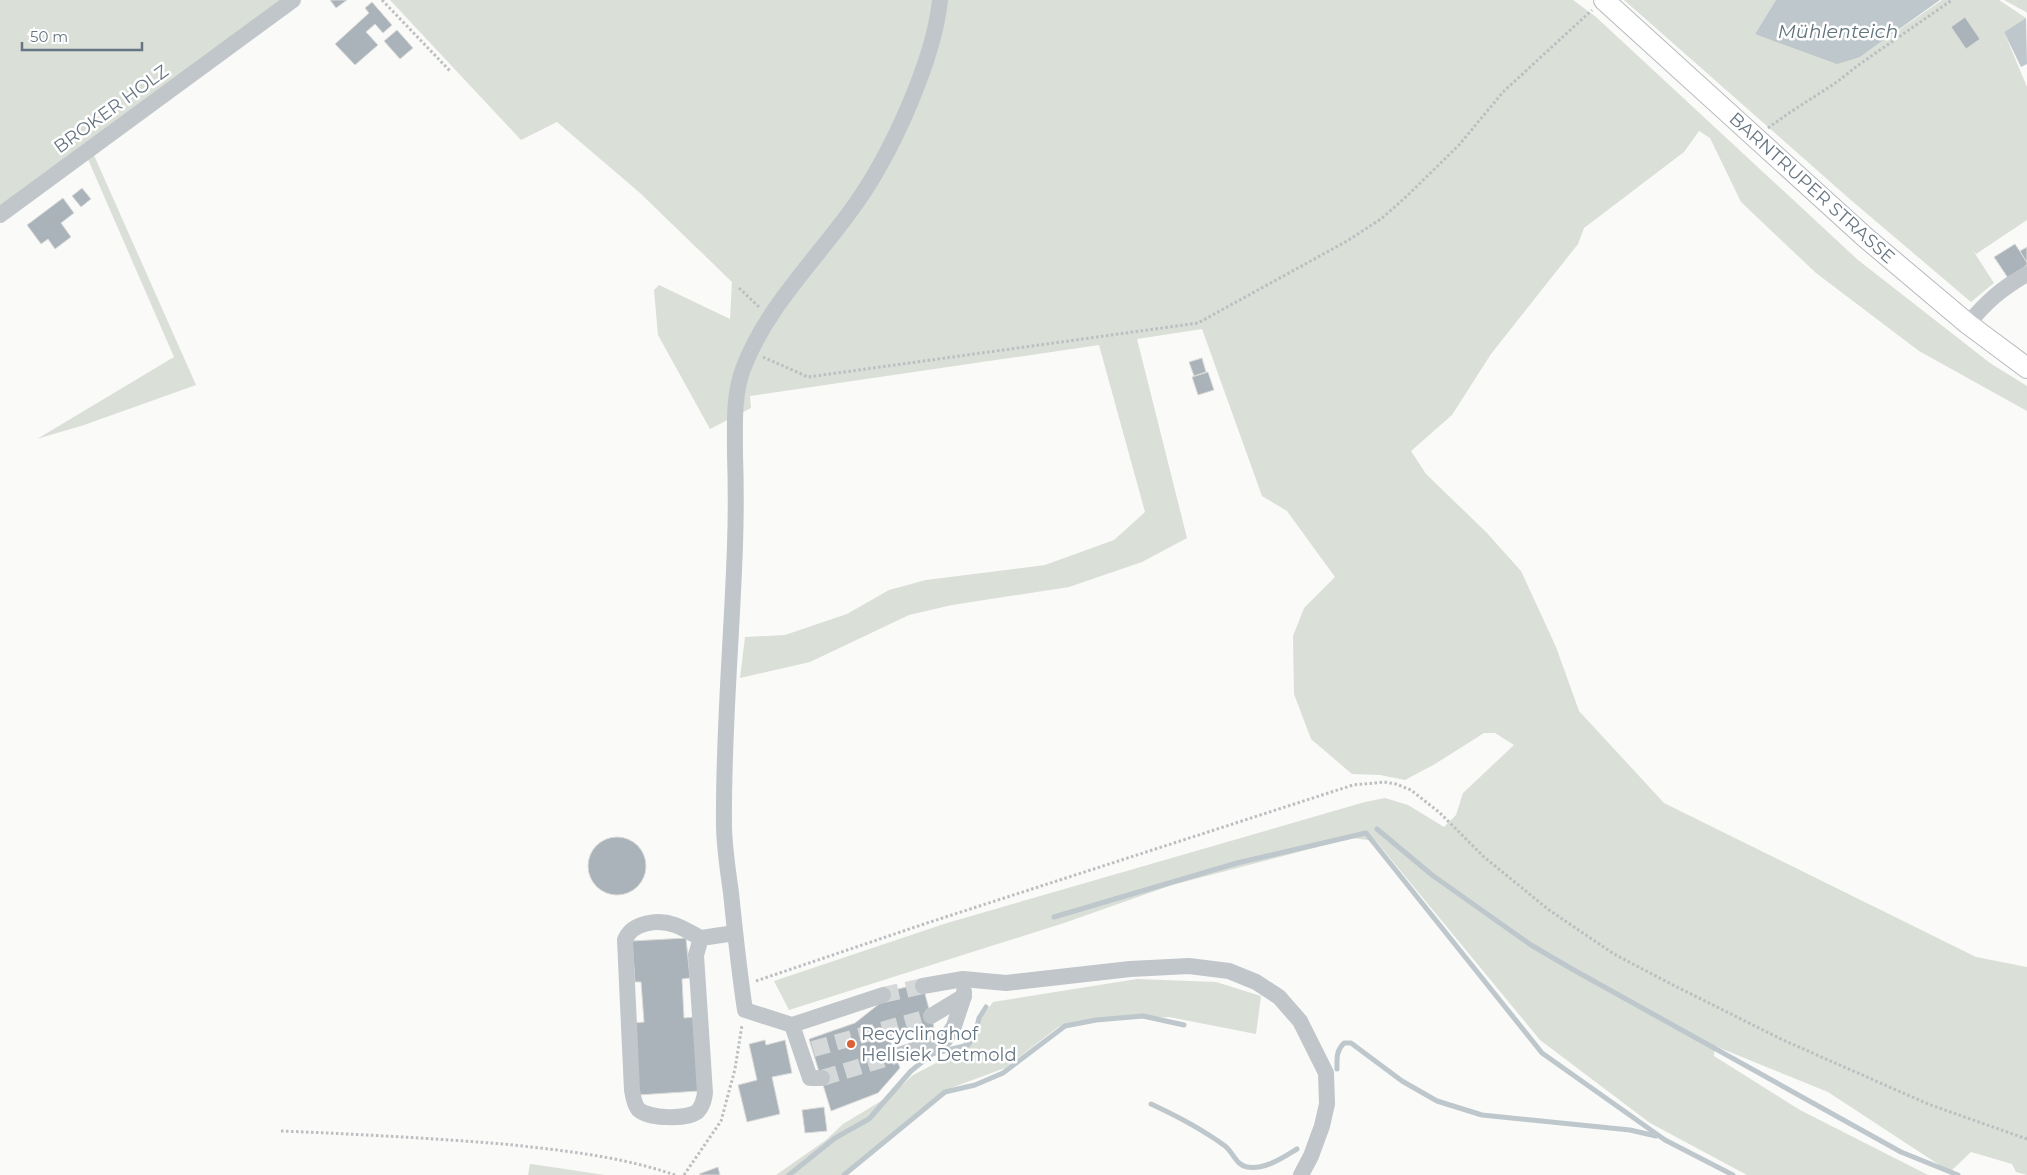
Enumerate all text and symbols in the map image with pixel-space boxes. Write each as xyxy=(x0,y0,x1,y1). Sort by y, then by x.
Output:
scale bar xyxy=(22,20,142,52)
water label: Mühlenteich xyxy=(1778,20,1898,43)
text: 50 m xyxy=(30,27,68,46)
street label: BROKER HOLZ xyxy=(49,60,173,158)
street label: BARNTRUPER STRASSE xyxy=(1725,108,1899,268)
place label: Recyclinghof Hellsiek Detmold xyxy=(861,1023,1017,1066)
marker: Recyclinghof Hellsiek Detmold xyxy=(845,1038,857,1050)

